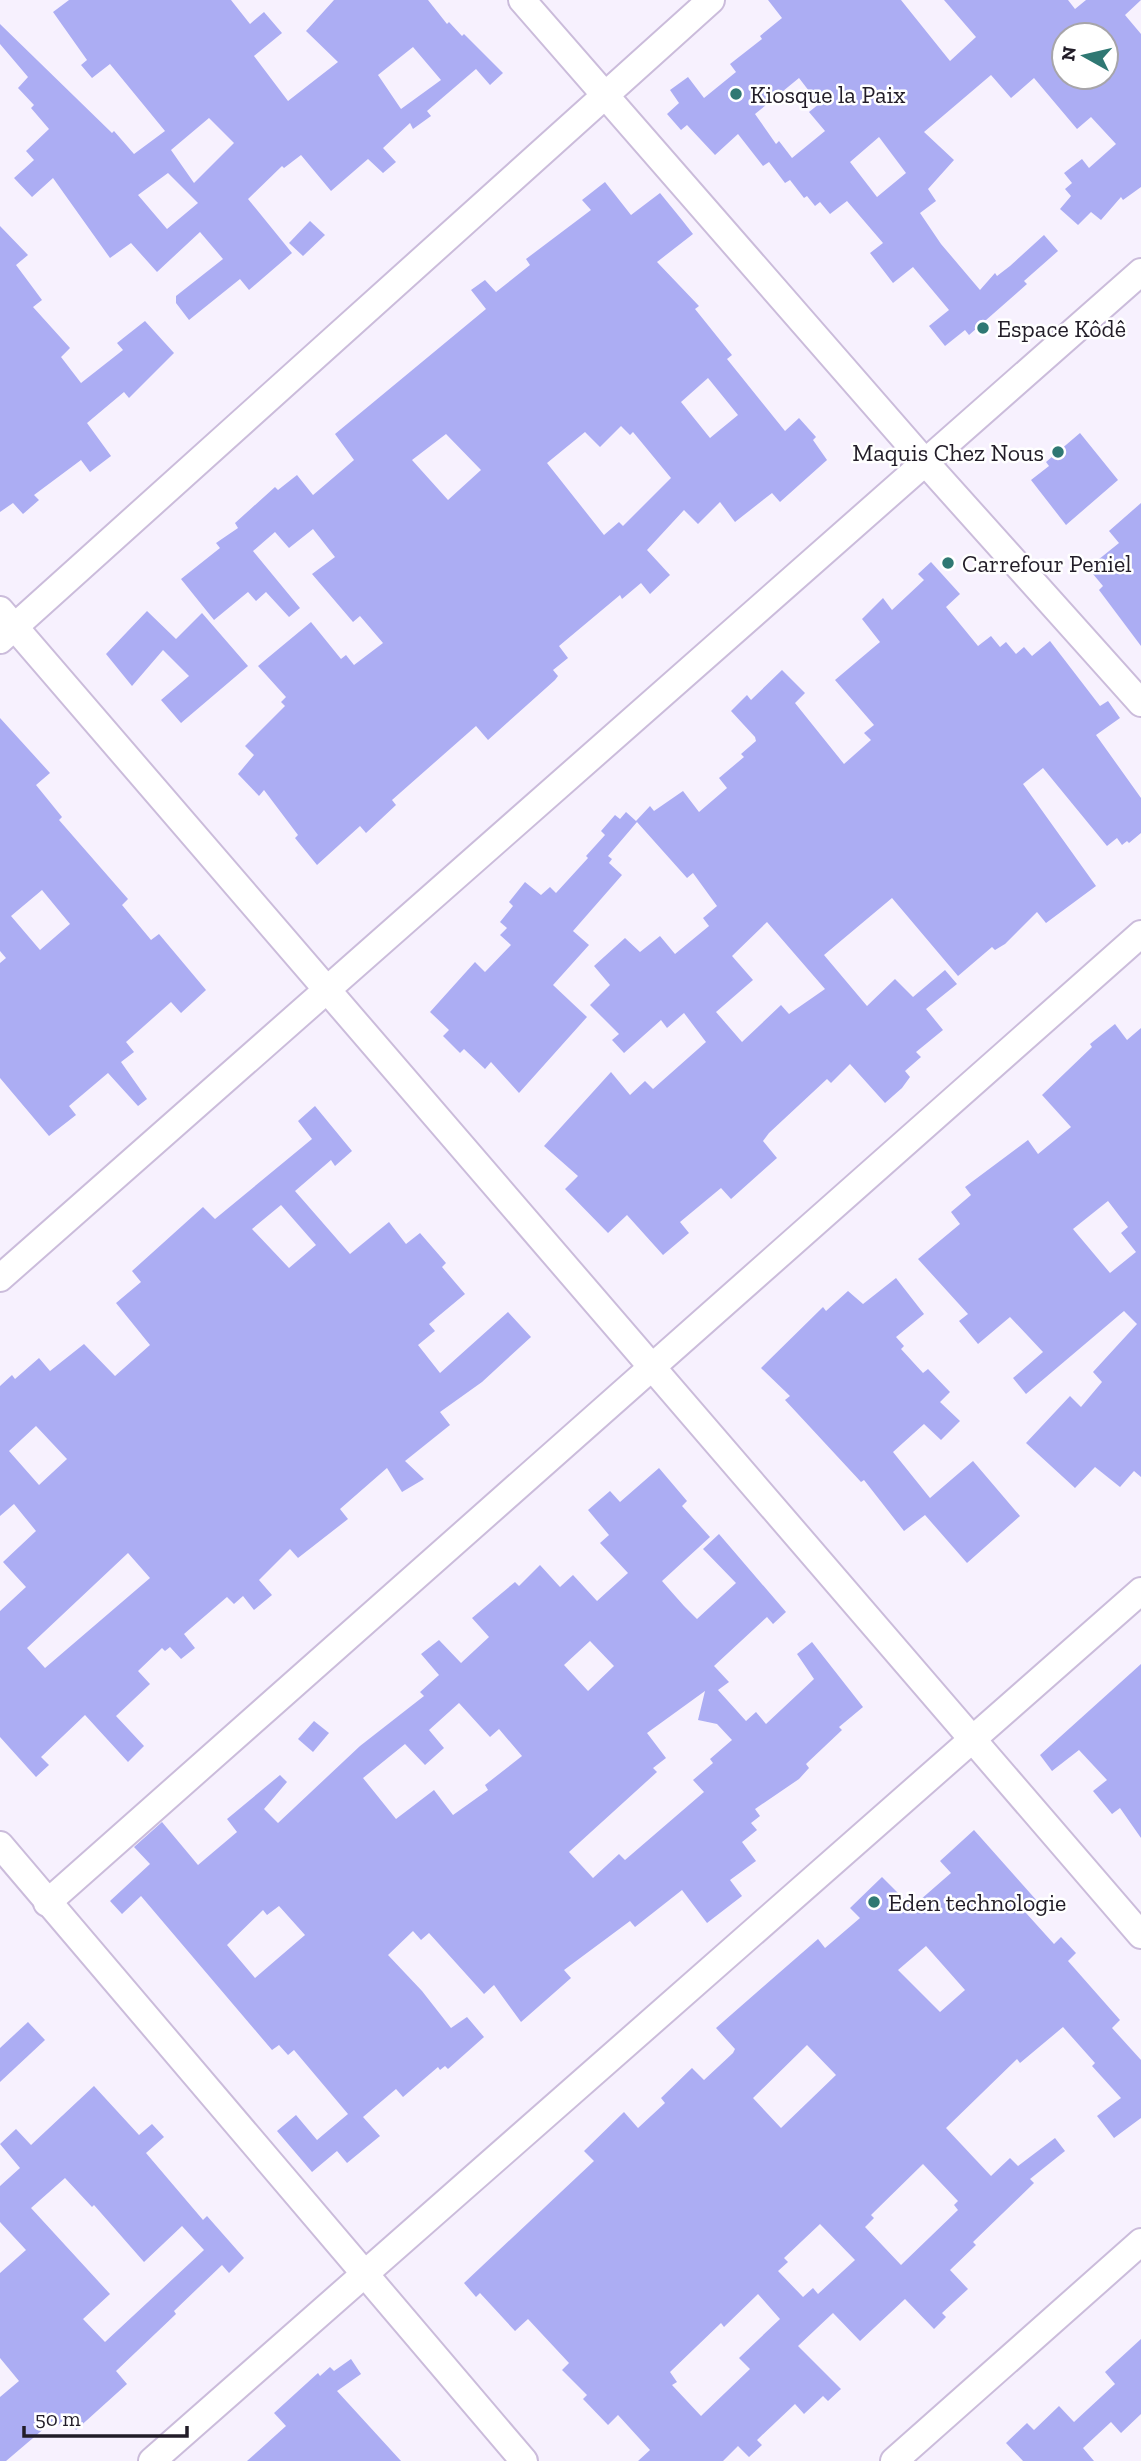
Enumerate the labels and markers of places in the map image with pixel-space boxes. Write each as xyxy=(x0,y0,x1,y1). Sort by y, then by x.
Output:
place label: Kiosque la Paix xyxy=(750,80,906,109)
marker: Kiosque la Paix xyxy=(728,86,744,102)
place label: Espace Kôdê xyxy=(997,314,1126,343)
marker: Espace Kôdê xyxy=(975,320,991,336)
place label: Maquis Chez Nous xyxy=(852,438,1044,467)
marker: Maquis Chez Nous xyxy=(1050,444,1066,460)
place label: Carrefour Peniel xyxy=(962,549,1132,578)
marker: Carrefour Peniel xyxy=(940,555,956,571)
place label: Eden technologie xyxy=(888,1888,1066,1917)
marker: Eden technologie xyxy=(866,1894,882,1910)

